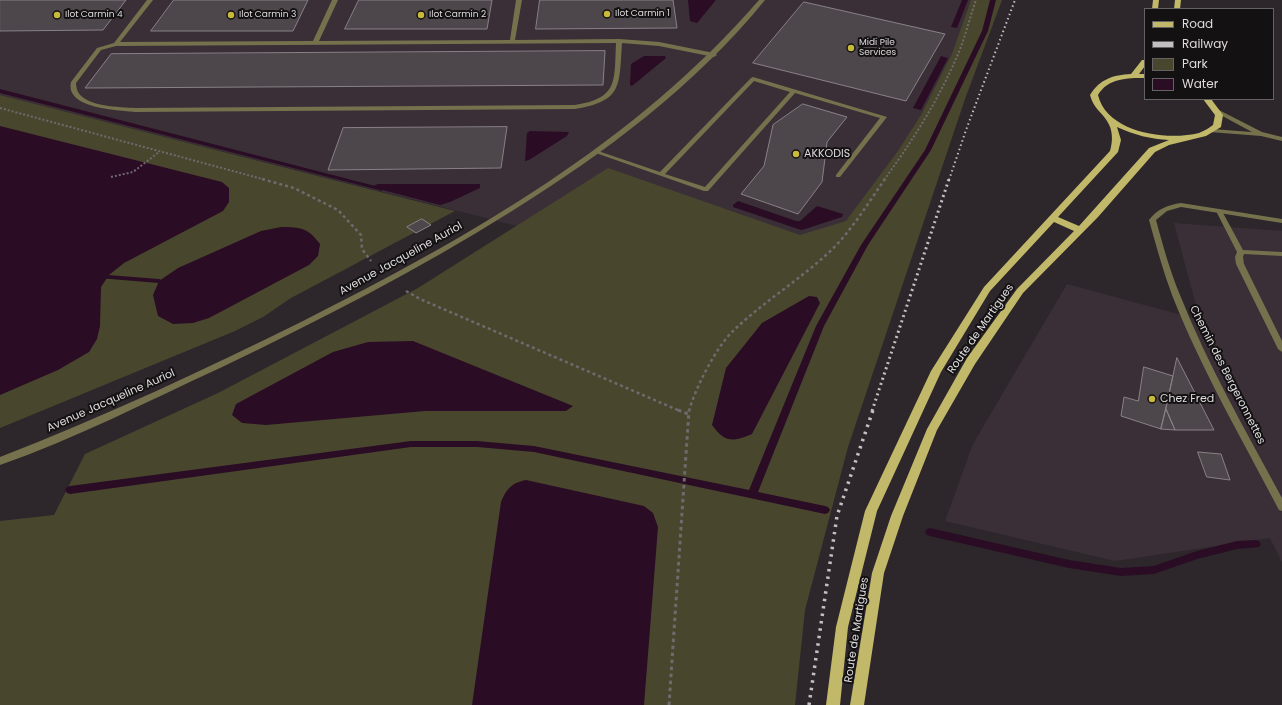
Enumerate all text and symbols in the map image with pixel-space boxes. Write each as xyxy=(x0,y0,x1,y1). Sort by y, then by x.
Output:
legend xyxy=(1144,8,1274,100)
marker: Ilot Carmin 1 xyxy=(602,9,612,19)
place label: Ilot Carmin 1 xyxy=(615,9,670,19)
marker: Ilot Carmin 4 xyxy=(52,10,62,20)
place label: Ilot Carmin 4 xyxy=(65,10,123,20)
marker: Ilot Carmin 3 xyxy=(226,10,236,20)
place label: Ilot Carmin 3 xyxy=(239,10,296,20)
marker: Ilot Carmin 2 xyxy=(416,10,426,20)
place label: Ilot Carmin 2 xyxy=(429,10,486,20)
text: Road xyxy=(1182,15,1213,32)
text: Railway xyxy=(1182,35,1228,52)
place label: Midi Pile Services xyxy=(859,38,896,59)
marker: Midi Pile Services xyxy=(846,43,856,53)
text: Park xyxy=(1182,55,1208,72)
text: Water xyxy=(1182,75,1218,92)
place label: AKKODIS xyxy=(804,147,850,161)
marker: AKKODIS xyxy=(791,149,801,159)
street label: Avenue Jacqueline Auriol xyxy=(337,220,465,298)
street label: Route de Martigues xyxy=(945,282,1017,376)
street label: Chemin des Bergeronnettes xyxy=(1186,303,1268,447)
street label: Avenue Jacqueline Auriol xyxy=(45,367,177,435)
place label: Chez Fred xyxy=(1160,392,1214,406)
marker: Chez Fred xyxy=(1147,394,1157,404)
street label: Route de Martigues xyxy=(842,576,872,684)

